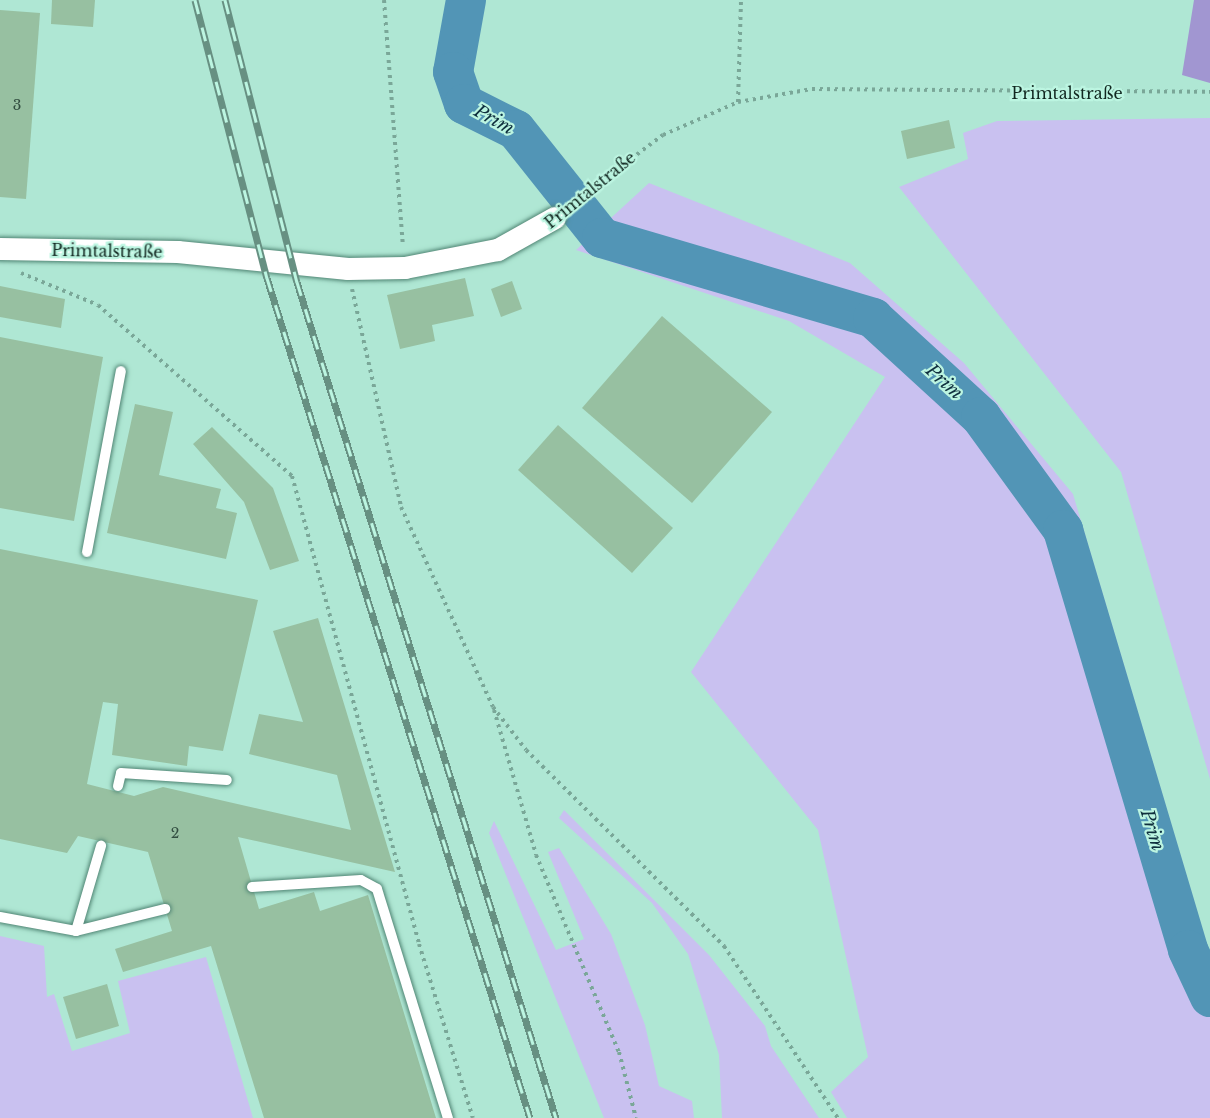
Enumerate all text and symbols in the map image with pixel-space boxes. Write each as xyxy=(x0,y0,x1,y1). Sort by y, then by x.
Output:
street label: Primtalstraße xyxy=(1011,83,1123,103)
house number: 3 xyxy=(13,97,21,113)
water label: Prim xyxy=(470,100,518,140)
street label: Primtalstraße xyxy=(541,148,639,232)
street label: Primtalstraße xyxy=(51,240,163,262)
water label: Prim xyxy=(921,360,967,404)
water label: Prim xyxy=(1136,807,1168,853)
house number: 2 xyxy=(171,825,179,841)

